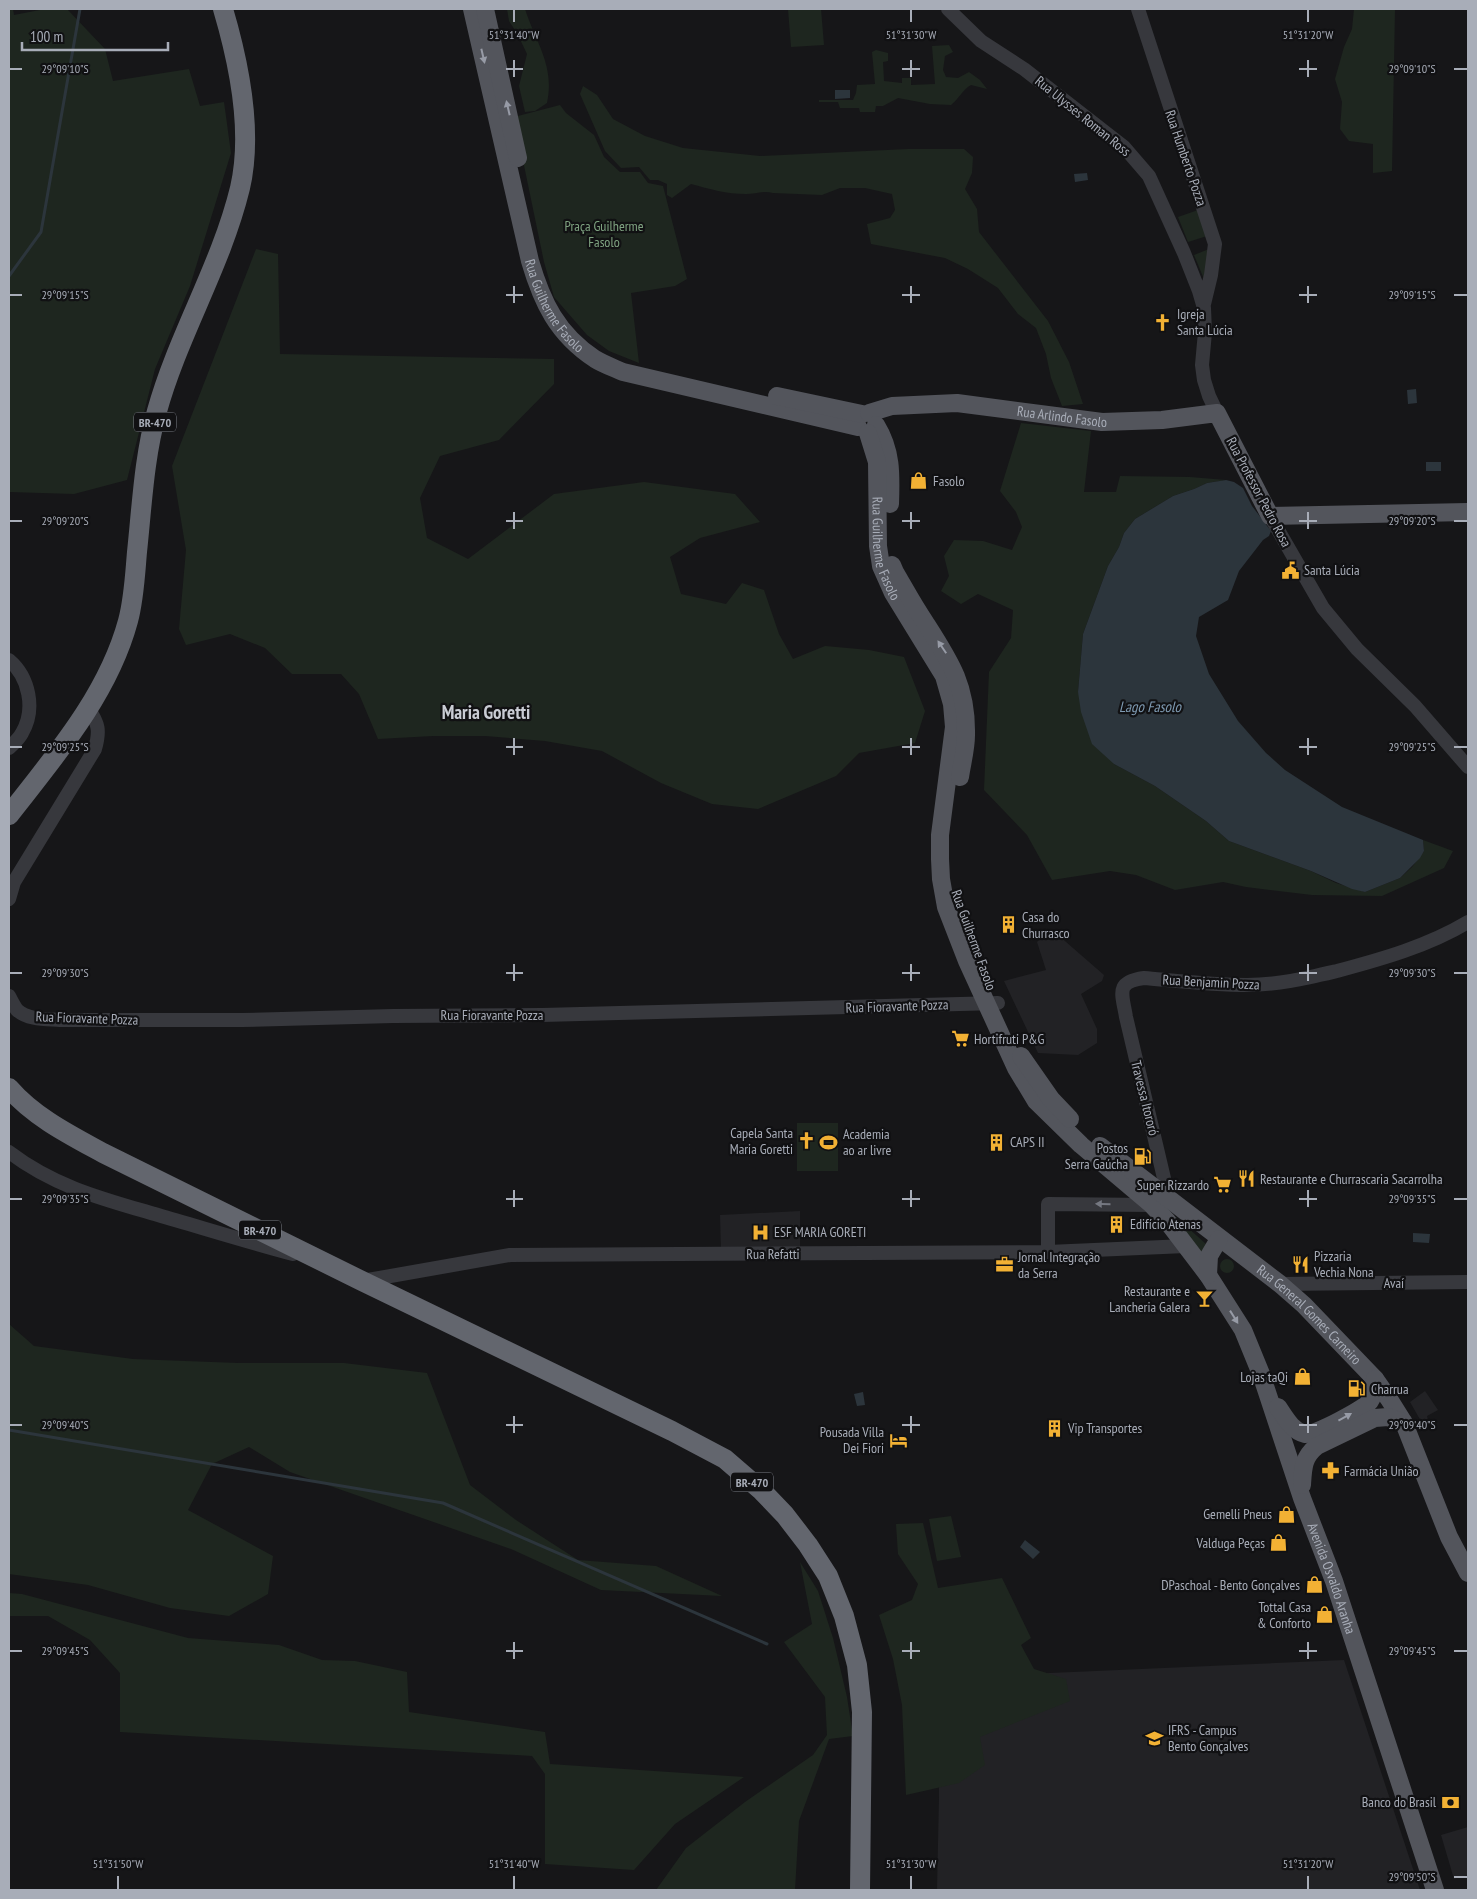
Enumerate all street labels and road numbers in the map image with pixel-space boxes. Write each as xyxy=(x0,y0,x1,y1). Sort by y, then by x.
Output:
street label: Rua Ulysses Roman Ross xyxy=(1032,72,1135,160)
street label: Rua Humberto Pozza xyxy=(1161,108,1211,208)
street label: Rua Guilherme Fasolo xyxy=(521,257,588,356)
street label: Rua Arlindo Fasolo xyxy=(1016,402,1107,431)
road number: BR-470 xyxy=(134,412,176,432)
street label: Rua Professor Pedro Rosa xyxy=(1222,434,1296,550)
street label: Rua Guilherme Fasolo xyxy=(868,497,904,604)
street label: Rua Guilherme Fasolo xyxy=(947,887,1001,993)
street label: Rua Benjamin Pozza xyxy=(1162,970,1260,994)
street label: Rua Fioravante Pozza xyxy=(845,995,949,1017)
street label: Rua Fioravante Pozza xyxy=(441,1006,543,1024)
street label: Rua Fioravante Pozza xyxy=(35,1007,139,1029)
street label: Travessa Itororó xyxy=(1127,1059,1163,1137)
road number: BR-470 xyxy=(239,1220,281,1240)
street label: Rua Refatti xyxy=(746,1245,800,1263)
street label: Rua General Gomes Carneiro xyxy=(1253,1261,1365,1368)
street label: Avaí xyxy=(1384,1274,1404,1292)
road number: BR-470 xyxy=(731,1472,773,1491)
street label: Avenida Osvaldo Aranha xyxy=(1303,1520,1360,1636)

